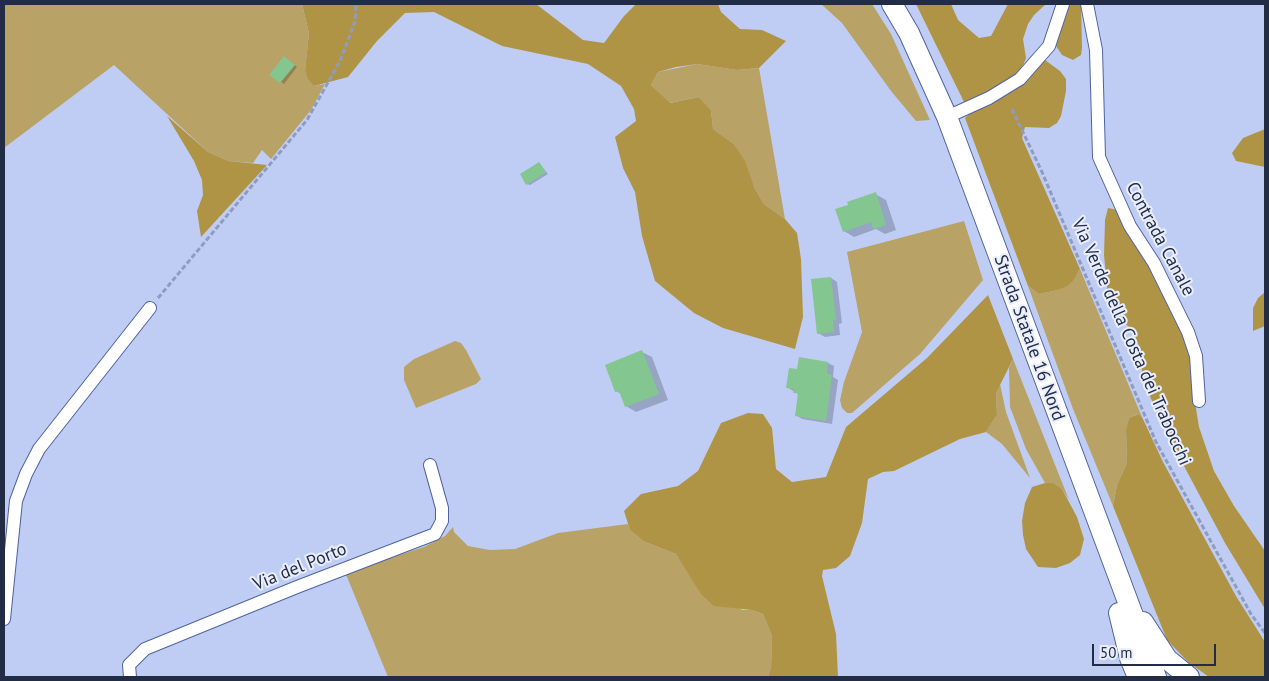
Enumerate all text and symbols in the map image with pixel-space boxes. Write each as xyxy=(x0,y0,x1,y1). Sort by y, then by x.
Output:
street label: Contrada Canale xyxy=(1121,178,1199,300)
street label: Via Verde della Costa dei Trabocchi xyxy=(1067,215,1195,469)
street label: Strada Statale 16 Nord xyxy=(989,252,1069,424)
street label: Via del Porto xyxy=(250,538,350,596)
scale bar xyxy=(1094,634,1218,666)
text: 50 m xyxy=(1100,643,1133,662)

